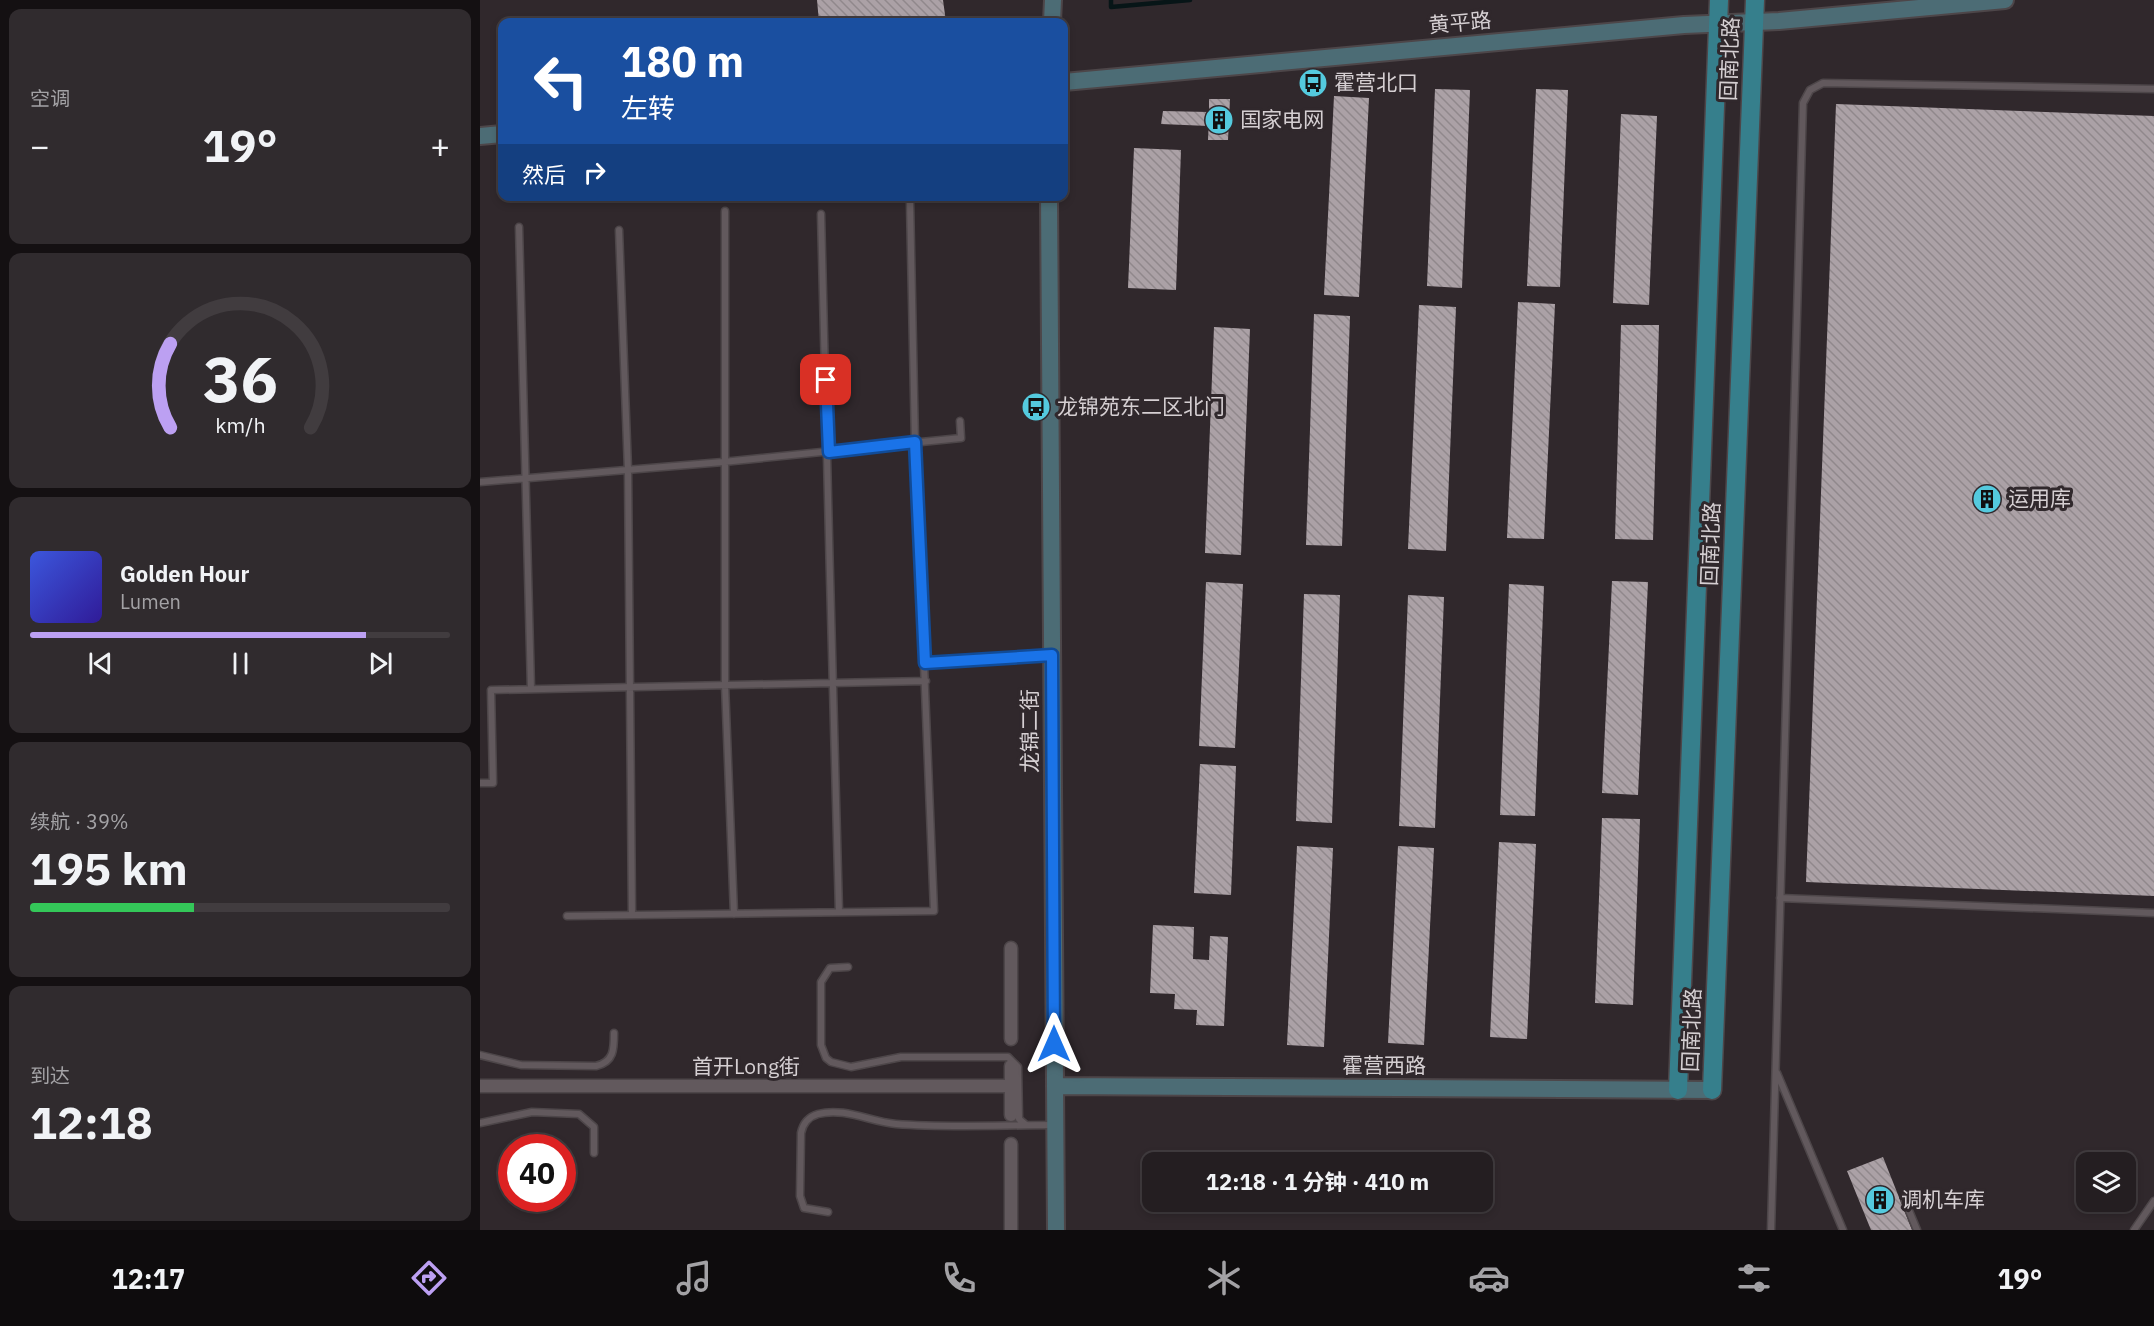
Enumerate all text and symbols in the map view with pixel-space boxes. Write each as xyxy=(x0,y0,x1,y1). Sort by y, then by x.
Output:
street label: 黄平路 xyxy=(1427,5,1493,39)
street label: 回南北路 xyxy=(1714,17,1744,101)
text: 180 m xyxy=(621,34,744,89)
icon: left xyxy=(522,42,600,120)
bus stop icon: 霍营北口 xyxy=(1297,67,1329,99)
place label: 霍营北口 xyxy=(1334,68,1418,96)
text: 空调 xyxy=(30,85,70,112)
text: 左转 xyxy=(621,90,675,125)
building icon: 国家电网 xyxy=(1203,104,1235,136)
place label: 国家电网 xyxy=(1240,105,1324,133)
text: 19° xyxy=(202,116,278,174)
text: − xyxy=(30,124,50,167)
text: + xyxy=(430,124,450,167)
icon: right xyxy=(578,156,611,189)
text: 然后 xyxy=(522,160,566,189)
text: 36 xyxy=(203,338,277,419)
pin xyxy=(800,354,851,405)
icon: arrive xyxy=(809,363,842,396)
bus stop icon: 龙锦苑东二区北门 xyxy=(1020,391,1052,423)
place label: 龙锦苑东二区北门 xyxy=(1057,392,1225,420)
text: km/h xyxy=(215,411,265,439)
building icon: 运用库 xyxy=(1971,483,2003,515)
place label: 运用库 xyxy=(2008,484,2071,512)
street label: 回南北路 xyxy=(1695,502,1725,586)
text: Golden Hour xyxy=(120,559,249,588)
text: Lumen xyxy=(120,588,181,615)
icon: previous xyxy=(84,647,117,680)
icon: pause xyxy=(224,647,257,680)
icon: next xyxy=(364,647,397,680)
street label: 龙锦二街 xyxy=(1015,689,1043,773)
text: 续航 · 39% xyxy=(30,808,129,835)
text: 195 km xyxy=(30,839,188,897)
street label: 回南北路 xyxy=(1676,988,1706,1072)
position arrow xyxy=(1022,1012,1086,1076)
street label: 霍营西路 xyxy=(1342,1051,1426,1079)
street label: 首开Long街 xyxy=(692,1052,800,1080)
text: 到达 xyxy=(30,1062,70,1089)
text: 12:18 xyxy=(30,1093,153,1151)
speed limit sign: 40 xyxy=(498,1134,576,1212)
map controls xyxy=(2076,1152,2136,1212)
button: layers xyxy=(2076,1152,2136,1212)
text: 12:18 · 1 分钟 · 410 m xyxy=(1206,1167,1429,1196)
building icon: 调机车库 xyxy=(1864,1184,1896,1216)
place label: 调机车库 xyxy=(1901,1185,1985,1213)
icon: directions xyxy=(408,1257,450,1299)
icon: music xyxy=(673,1257,715,1299)
icon: phone xyxy=(938,1257,980,1299)
icon: climate xyxy=(1203,1257,1245,1299)
icon: car xyxy=(1468,1257,1510,1299)
icon: filters xyxy=(1733,1257,1775,1299)
text: 12:17 xyxy=(111,1261,185,1296)
text: 19° xyxy=(1997,1261,2042,1296)

